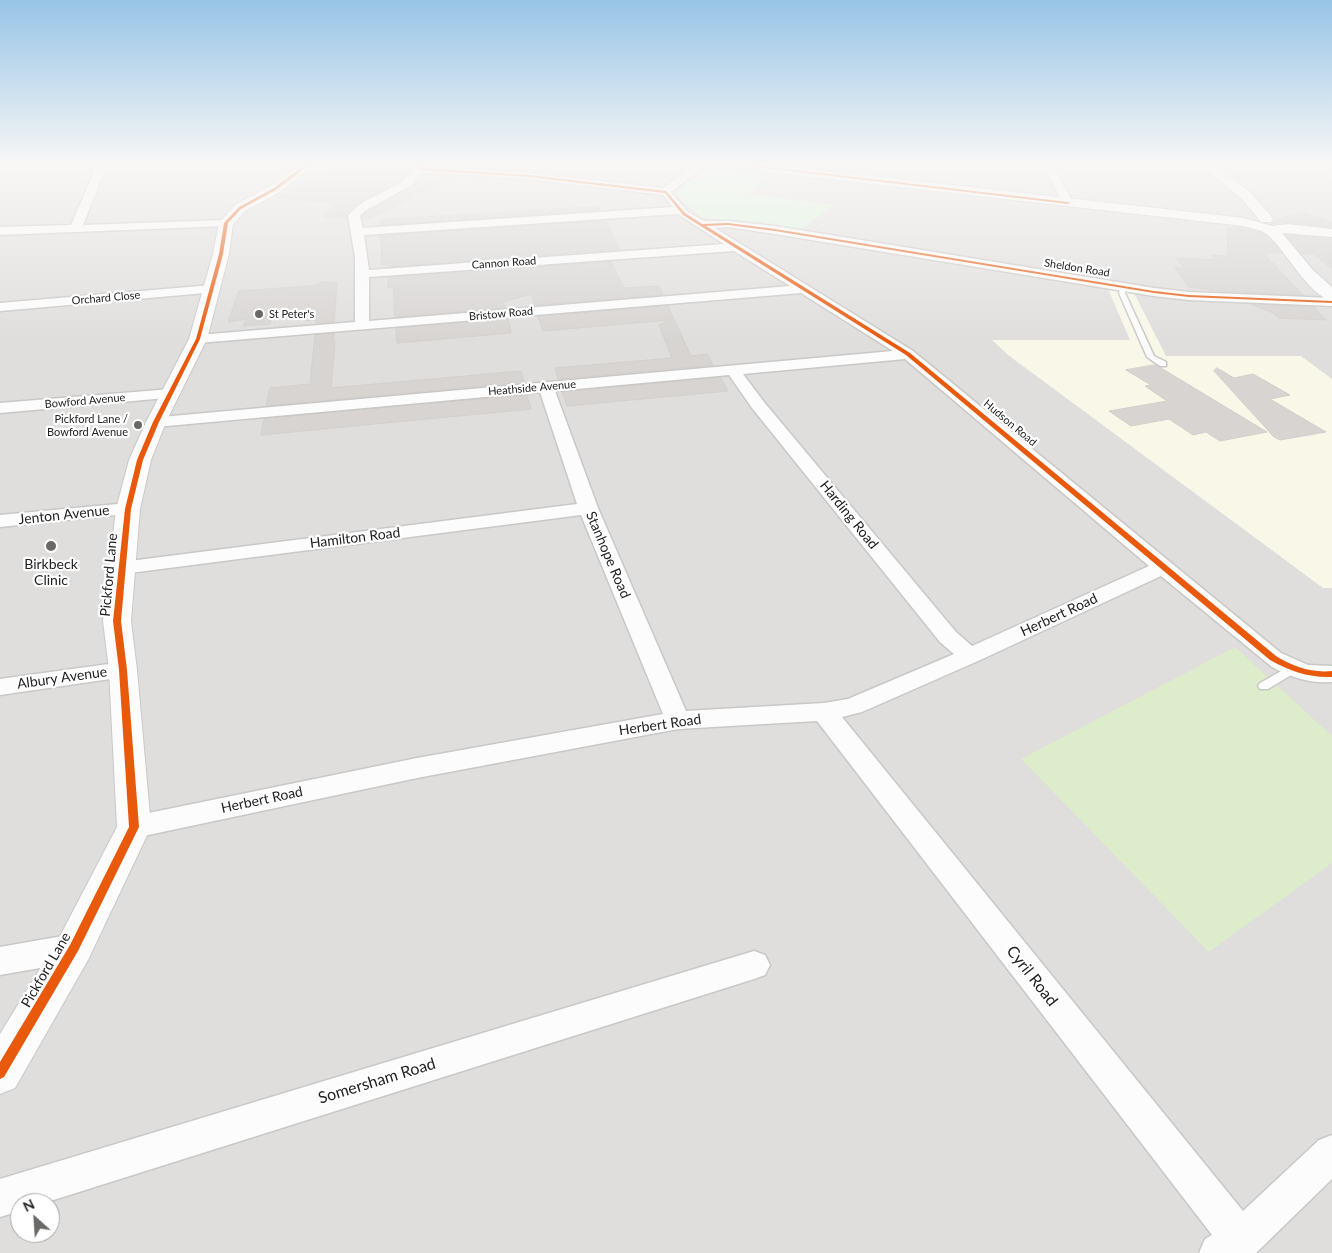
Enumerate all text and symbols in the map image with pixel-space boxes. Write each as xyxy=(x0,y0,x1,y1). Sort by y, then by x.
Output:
street label: Cannon Road xyxy=(471,254,537,272)
street label: Sheldon Road xyxy=(1043,256,1111,280)
street label: Orchard Close xyxy=(71,288,141,308)
street label: Bristow Road xyxy=(468,305,534,323)
place label: St Peter's xyxy=(269,307,314,321)
marker: St Peter's xyxy=(253,308,265,320)
street label: Heathside Avenue xyxy=(488,378,576,398)
street label: Bowford Avenue xyxy=(44,391,126,411)
street label: Hudson Road xyxy=(981,397,1039,449)
place label: Pickford Lane / Bowford Avenue xyxy=(47,412,128,438)
marker: Pickford Lane / Bowford Avenue xyxy=(132,419,144,431)
street label: Harding Road xyxy=(816,477,882,553)
street label: Jenton Avenue xyxy=(18,502,110,528)
street label: Stanhope Road xyxy=(582,509,634,601)
street label: Hamilton Road xyxy=(309,524,401,552)
street label: Pickford Lane xyxy=(97,533,121,617)
marker: Birkbeck Clinic xyxy=(44,539,58,553)
place label: Birkbeck Clinic xyxy=(24,556,78,588)
street label: Herbert Road xyxy=(1018,590,1100,640)
street label: Albury Avenue xyxy=(16,663,108,693)
street label: Herbert Road xyxy=(618,711,702,739)
street label: Herbert Road xyxy=(220,783,304,817)
street label: Pickford Lane xyxy=(18,930,74,1010)
street label: Cyril Road xyxy=(1002,942,1062,1010)
street label: Somersham Road xyxy=(316,1054,438,1108)
north arrow xyxy=(10,1193,60,1243)
text: N xyxy=(20,1195,37,1215)

